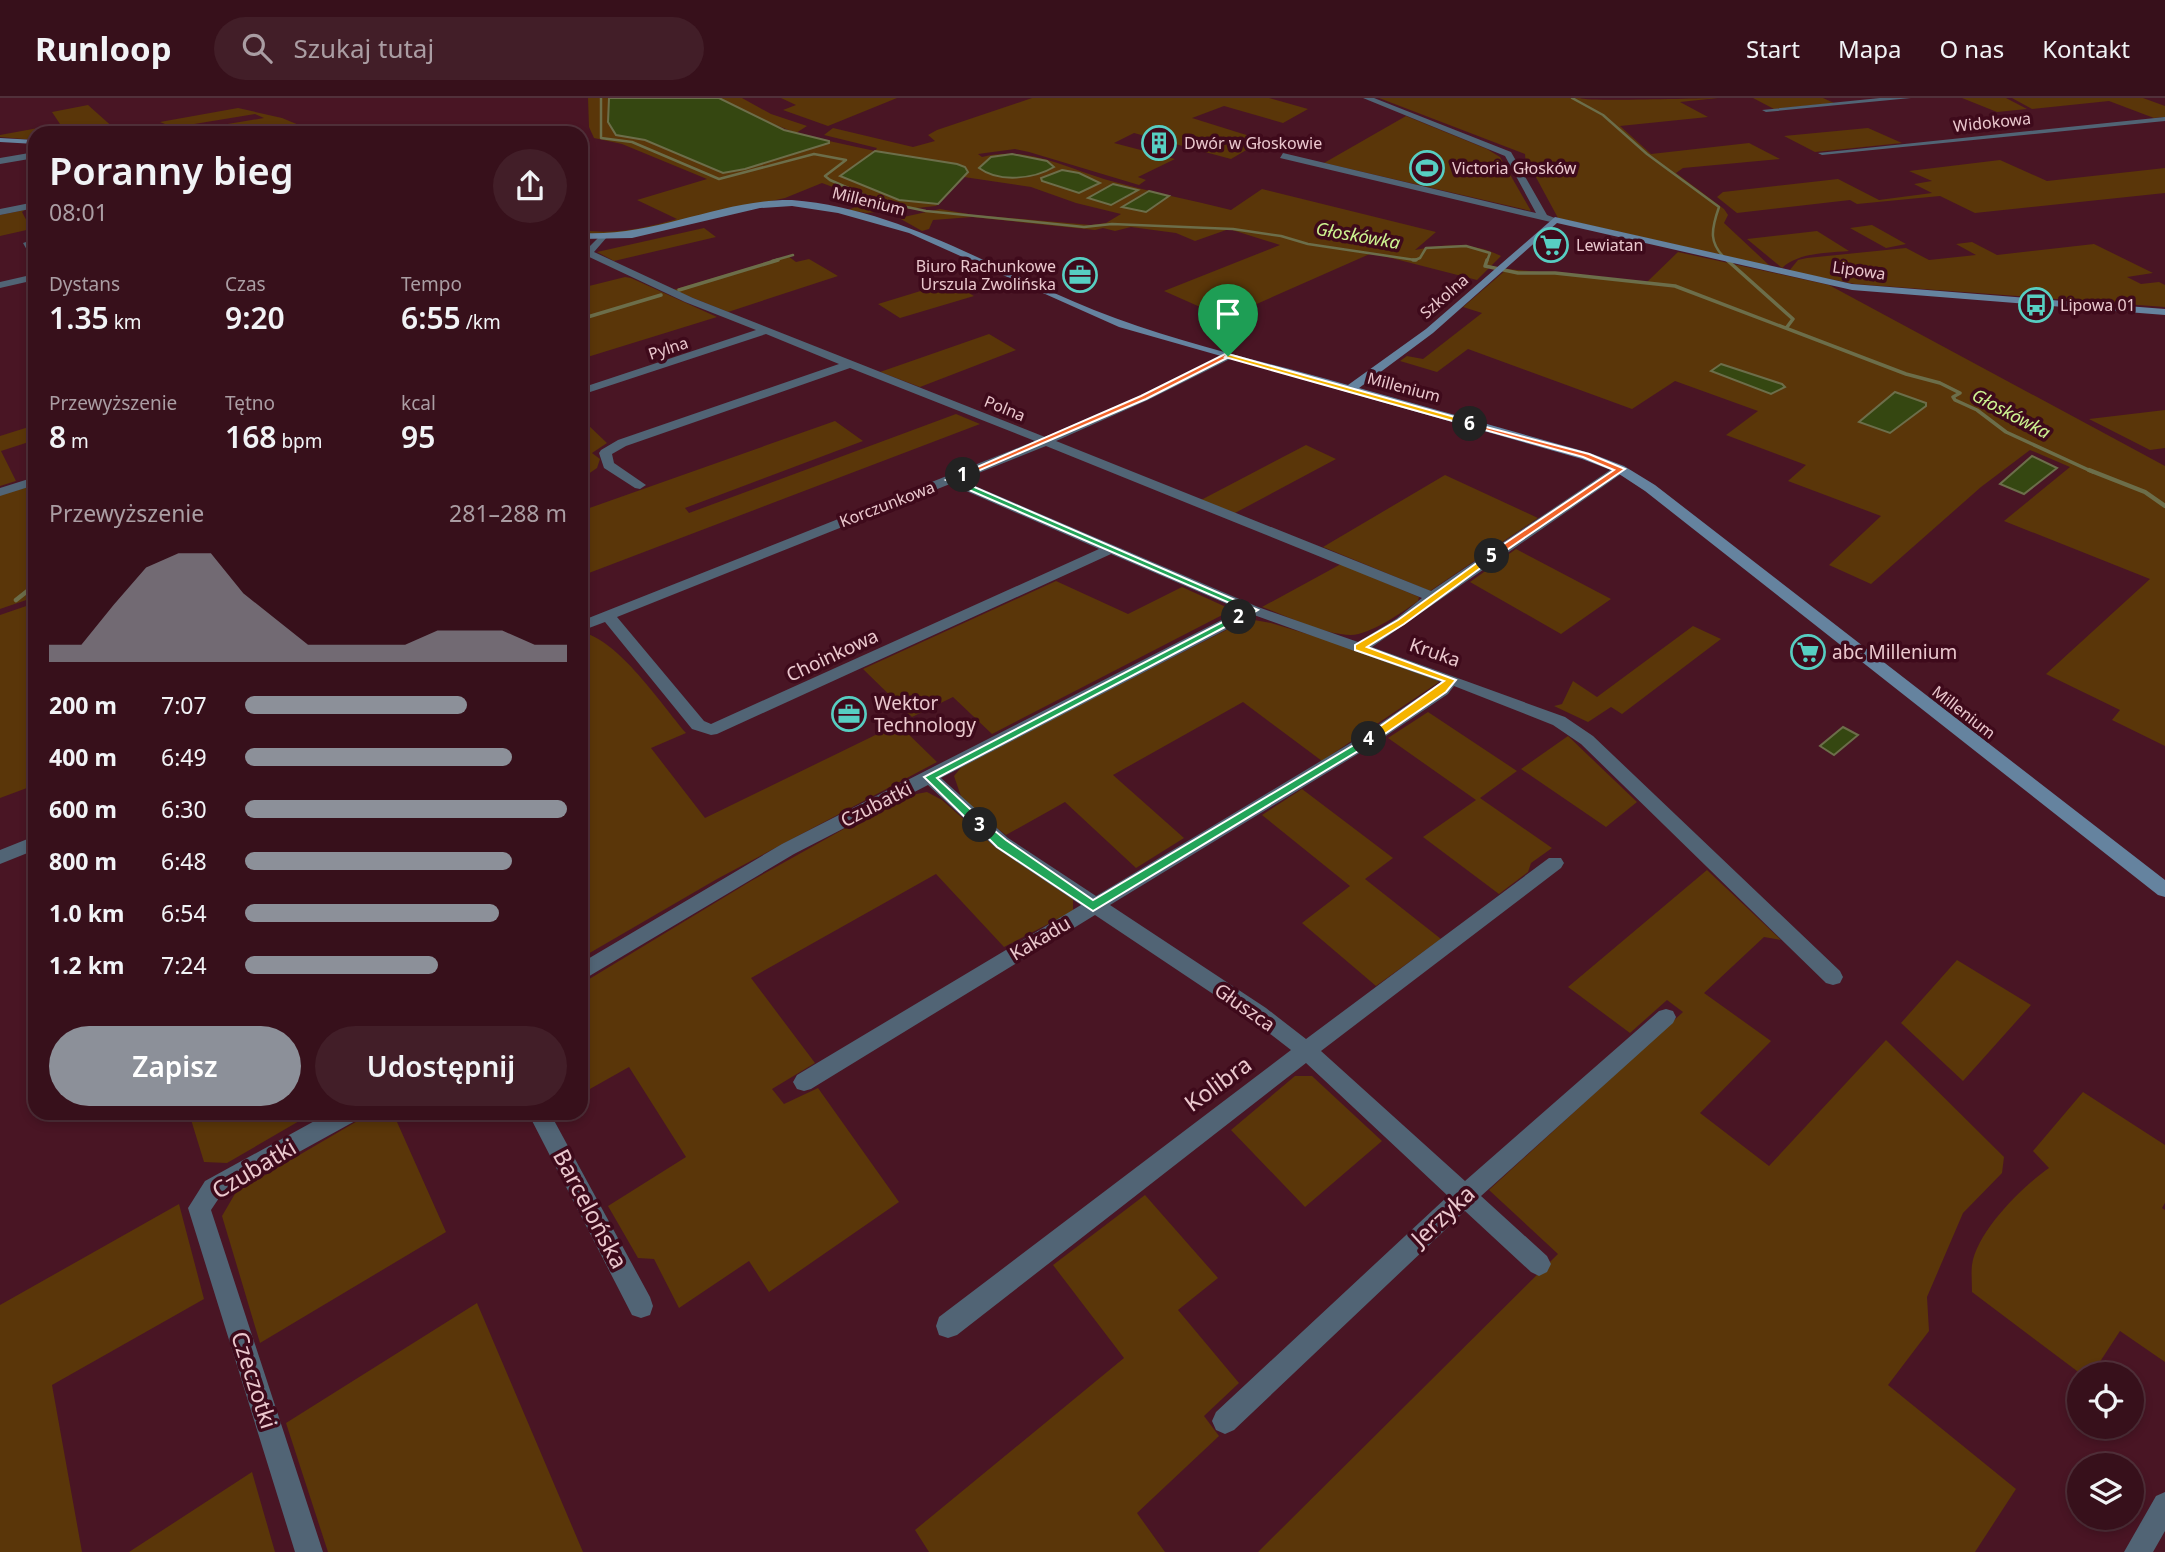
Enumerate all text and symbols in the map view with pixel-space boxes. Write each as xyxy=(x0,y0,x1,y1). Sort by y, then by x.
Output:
search box xyxy=(214,17,704,80)
text: Runloop xyxy=(35,26,172,71)
icon: search xyxy=(238,29,276,67)
text: Szukaj tutaj xyxy=(294,30,434,66)
text: Start xyxy=(1746,32,1800,65)
text: Mapa xyxy=(1838,32,1901,65)
text: O nas xyxy=(1939,32,2004,65)
text: Kontakt xyxy=(2042,32,2130,65)
street label: Widokowa xyxy=(1952,107,2032,137)
building icon: Dwór w Głoskowie xyxy=(1140,124,1178,162)
place label: Dwór w Głoskowie xyxy=(1184,132,1322,154)
text: Poranny bieg xyxy=(49,144,294,196)
button: share xyxy=(493,149,567,223)
sports icon: Victoria Głosków xyxy=(1408,149,1446,187)
place label: Victoria Głosków xyxy=(1452,157,1577,179)
street label: Millenium xyxy=(830,181,908,221)
text: 08:01 xyxy=(49,196,108,228)
water label: Głoskówka xyxy=(1314,216,1402,254)
supermarket icon: Lewiatan xyxy=(1532,226,1570,264)
place label: Lewiatan xyxy=(1576,234,1643,256)
place label: Biuro Rachunkowe Urszula Zwolińska xyxy=(916,255,1056,295)
street label: Lipowa xyxy=(1831,255,1887,285)
office icon: Biuro Rachunkowe Urszula Zwolińska xyxy=(1061,256,1099,294)
street label: Szkolna xyxy=(1415,269,1473,323)
text: Dystans xyxy=(49,271,120,297)
text: Czas xyxy=(225,271,266,297)
text: Tempo xyxy=(401,271,462,297)
pin xyxy=(1198,284,1258,356)
bus stop icon: Lipowa 01 xyxy=(2017,286,2055,324)
place label: Lipowa 01 xyxy=(2060,294,2136,316)
icon: arrive xyxy=(1209,295,1247,333)
text: 1.35 xyxy=(49,297,109,338)
text: 9:20 xyxy=(225,297,285,338)
text: 6:55 xyxy=(401,297,461,338)
text: km xyxy=(109,309,142,335)
text: /km xyxy=(461,309,501,335)
street label: Pylna xyxy=(645,331,691,365)
street label: Millenium xyxy=(1365,367,1443,407)
water label: Głoskówka xyxy=(1968,383,2055,444)
text: Przewyższenie xyxy=(49,390,177,416)
text: Tętno xyxy=(225,390,275,416)
text: kcal xyxy=(401,390,436,416)
street label: Polna xyxy=(981,390,1029,426)
pin: 6 xyxy=(1452,406,1488,442)
text: 6 xyxy=(1464,410,1475,436)
text: 8 xyxy=(49,416,66,457)
text: 168 xyxy=(225,416,276,457)
text: 95 xyxy=(401,416,435,457)
text: m xyxy=(66,428,89,454)
text: bpm xyxy=(276,428,323,454)
pin: 1 xyxy=(946,458,981,492)
text: 1 xyxy=(957,461,968,487)
street label: Korczunkowa xyxy=(836,476,938,532)
text: Przewyższenie xyxy=(49,497,204,529)
text: 281–288 m xyxy=(449,497,567,529)
pin: 5 xyxy=(1474,538,1510,574)
text: 5 xyxy=(1486,542,1497,568)
pin: 2 xyxy=(1222,600,1256,634)
text: 2 xyxy=(1233,603,1244,629)
street label: Choinkowa xyxy=(782,622,882,688)
street label: Kruka xyxy=(1406,631,1464,673)
supermarket icon: abc Millenium xyxy=(1789,633,1827,671)
place label: abc Millenium xyxy=(1832,639,1957,665)
street label: Millenium xyxy=(1928,680,2000,744)
text: 200 m xyxy=(49,689,117,721)
text: 7:07 xyxy=(161,689,207,721)
place label: Wektor Technology xyxy=(874,690,976,738)
office icon: Wektor Technology xyxy=(830,695,868,733)
pin: 4 xyxy=(1352,722,1386,756)
text: 4 xyxy=(1363,725,1374,751)
text: 400 m xyxy=(49,741,117,773)
text: 6:49 xyxy=(161,741,207,773)
street label: Czubatki xyxy=(836,775,916,833)
text: 600 m xyxy=(49,793,117,825)
text: 6:30 xyxy=(161,793,207,825)
pin: 3 xyxy=(962,808,998,842)
text: 3 xyxy=(974,811,985,837)
text: 800 m xyxy=(49,845,117,877)
text: 6:48 xyxy=(161,845,207,877)
text: 1.0 km xyxy=(49,897,124,929)
text: 6:54 xyxy=(161,897,207,929)
street label: Kakadu xyxy=(1005,910,1075,966)
text: 1.2 km xyxy=(49,949,124,981)
text: 7:24 xyxy=(161,949,207,981)
street label: Głuszca xyxy=(1210,977,1280,1037)
button: Zapisz xyxy=(49,1026,301,1106)
button: Udostępnij xyxy=(315,1026,567,1106)
street label: Kolibra xyxy=(1177,1048,1258,1119)
street label: Czubatki xyxy=(205,1130,302,1206)
street label: Barcelońska xyxy=(546,1143,636,1274)
street label: Jerzyka xyxy=(1402,1177,1481,1254)
street label: Czeczotki xyxy=(224,1327,286,1432)
map controls xyxy=(2067,1362,2144,1530)
button: locate xyxy=(2067,1362,2144,1439)
button: layers xyxy=(2067,1453,2144,1530)

